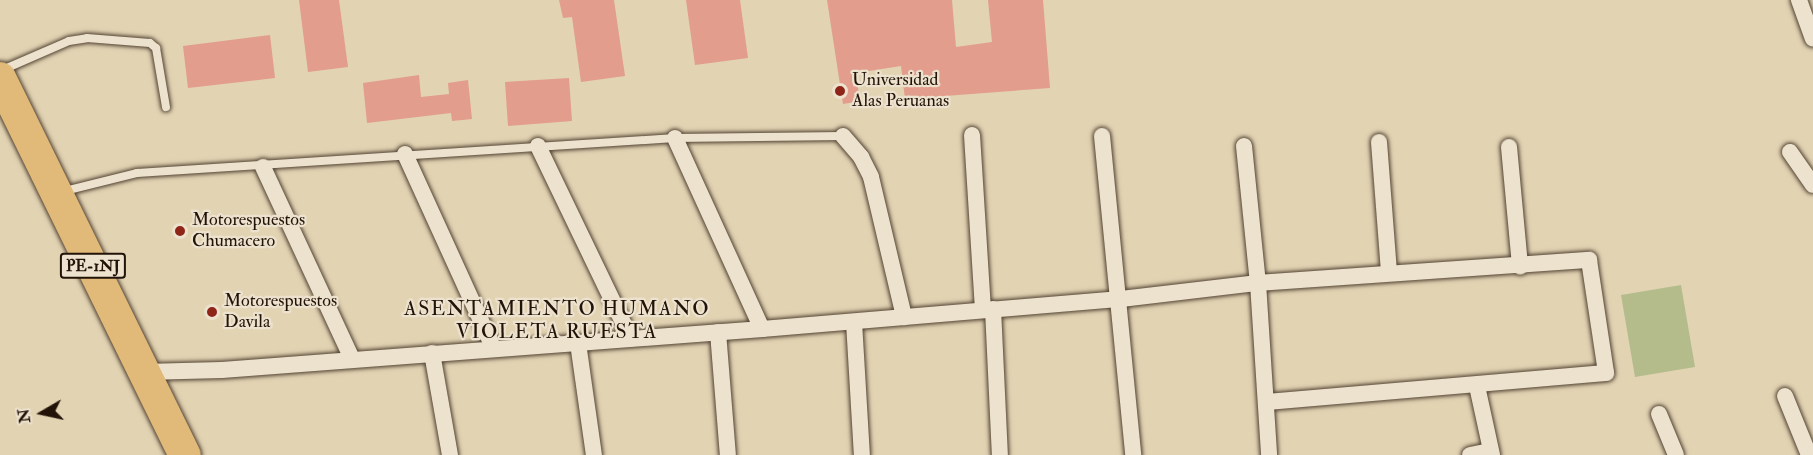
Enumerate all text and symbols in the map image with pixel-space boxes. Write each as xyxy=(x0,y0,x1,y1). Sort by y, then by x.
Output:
place label: Universidad Alas Peruanas xyxy=(852,70,949,112)
marker: Universidad Alas Peruanas xyxy=(833,84,847,98)
place label: Motorespuestos Chumacero xyxy=(192,210,305,252)
marker: Motorespuestos Chumacero xyxy=(173,224,187,238)
road number: PE-1NJ xyxy=(58,253,128,279)
place label: Motorespuestos Davila xyxy=(224,291,337,334)
district label: ASENTAMIENTO HUMANO VIOLETA RUESTA xyxy=(404,297,710,344)
marker: Motorespuestos Davila xyxy=(205,305,219,319)
north arrow xyxy=(12,383,72,443)
text: N xyxy=(13,407,35,424)

